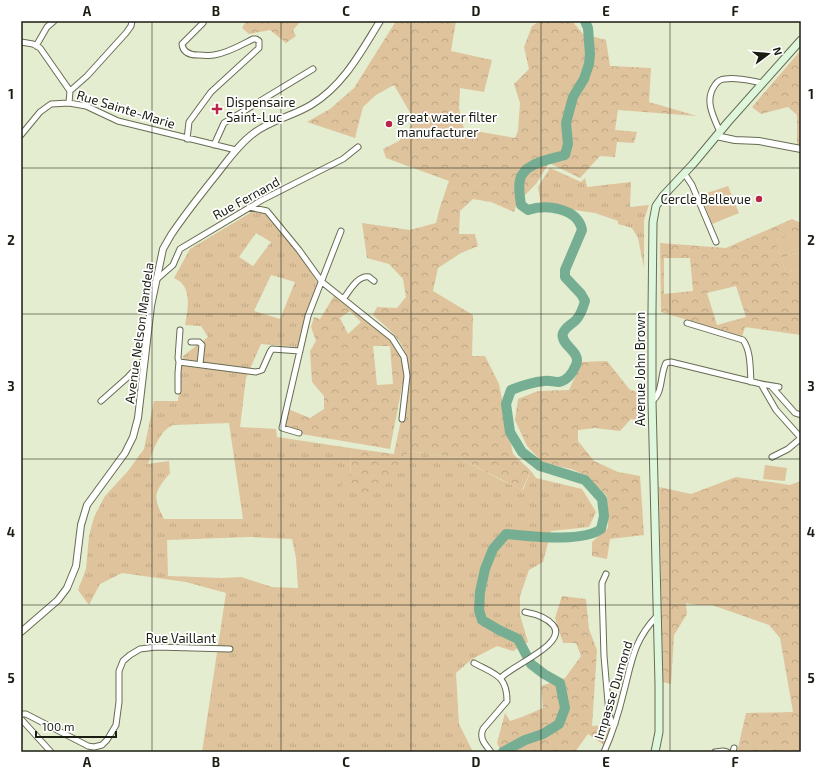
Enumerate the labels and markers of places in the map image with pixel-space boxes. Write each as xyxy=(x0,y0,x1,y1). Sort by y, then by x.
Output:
place label: Dispensaire Saint-Luc xyxy=(226,94,296,125)
marker: Dispensaire Saint-Luc xyxy=(211,103,223,115)
place label: great water filter manufacturer xyxy=(397,109,497,140)
marker: great water filter manufacturer xyxy=(384,119,394,129)
place label: Cercle Bellevue xyxy=(660,191,751,207)
marker: Cercle Bellevue xyxy=(754,194,764,204)

